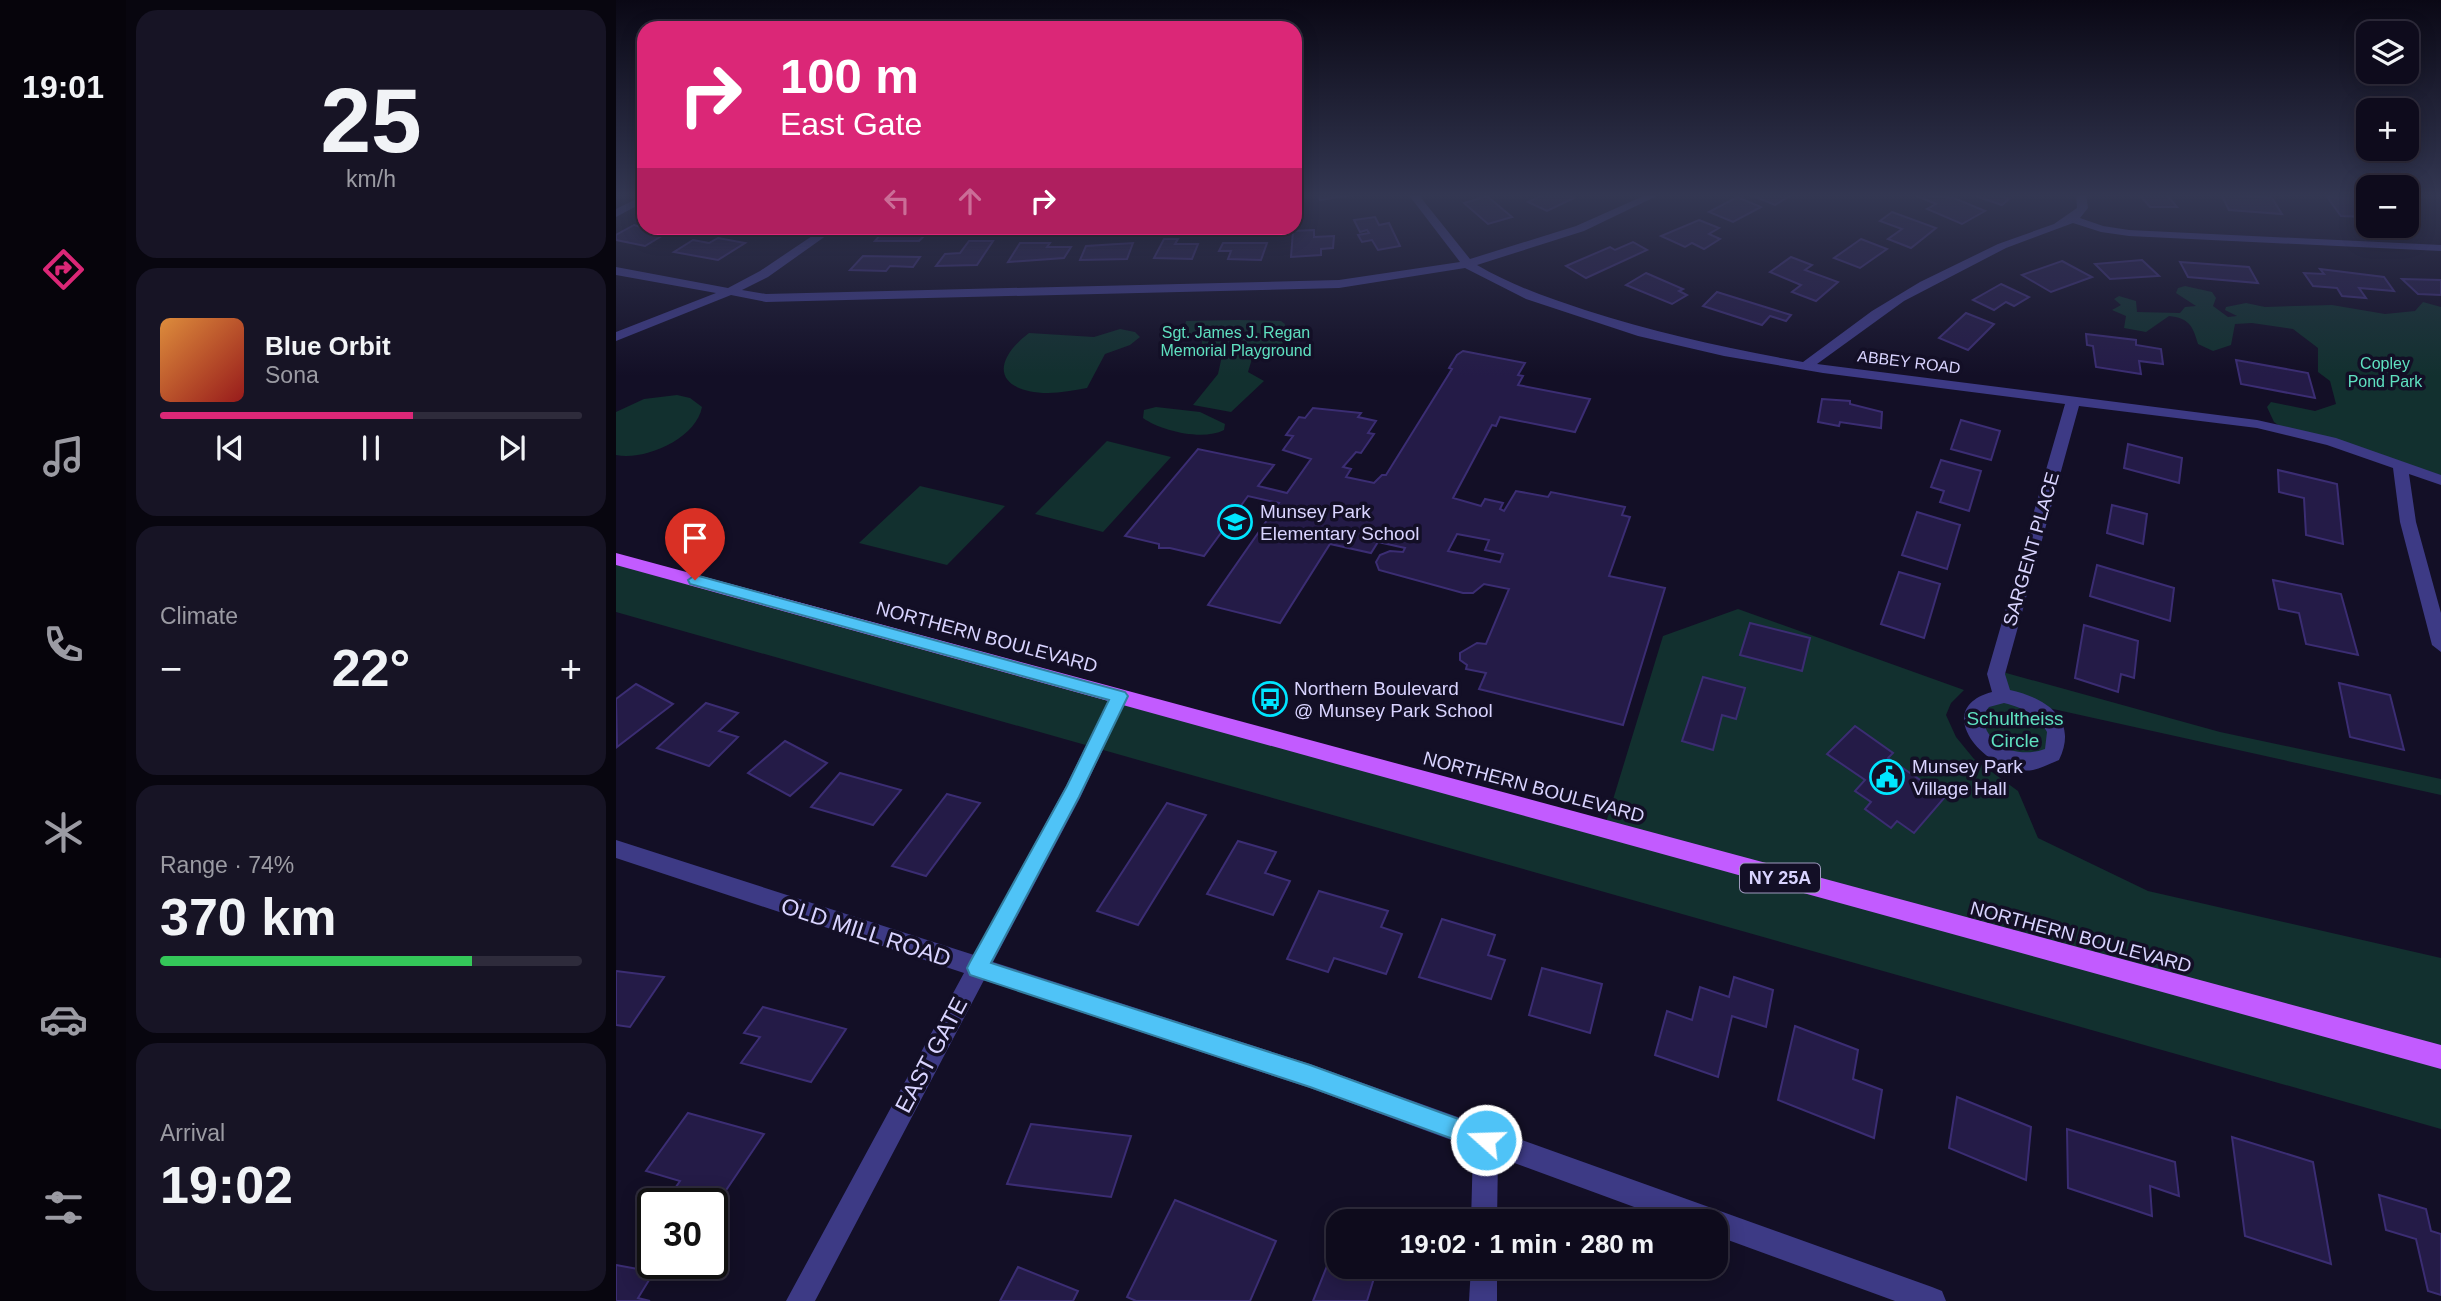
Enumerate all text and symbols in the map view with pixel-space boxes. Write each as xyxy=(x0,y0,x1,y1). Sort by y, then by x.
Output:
map controls xyxy=(2356,21,2419,238)
button: layers xyxy=(2356,21,2419,84)
icon: right xyxy=(665,49,756,140)
text: 100 m xyxy=(780,49,919,103)
text: 19:01 xyxy=(22,69,104,105)
text: 25 xyxy=(320,70,422,171)
button: + xyxy=(2356,98,2419,161)
text: East Gate xyxy=(780,106,922,142)
text: km/h xyxy=(346,166,396,192)
button: − xyxy=(2356,175,2419,238)
icon: left xyxy=(878,182,916,220)
icon: ahead xyxy=(951,182,989,220)
icon: right xyxy=(1024,182,1062,220)
icon: directions xyxy=(39,245,88,294)
park label: Sgt. James J. Regan Memorial Playground xyxy=(1160,324,1312,359)
text: Blue Orbit xyxy=(265,331,391,361)
street label: ABBEY ROAD xyxy=(1856,347,1962,377)
park label: Copley Pond Park xyxy=(2348,355,2423,390)
text: Sona xyxy=(265,362,319,388)
icon: previous xyxy=(211,429,249,467)
icon: pause xyxy=(352,429,390,467)
icon: next xyxy=(493,429,531,467)
icon: music xyxy=(39,432,88,481)
street label: SARGENT PLACE xyxy=(1999,470,2063,628)
place label: Munsey Park Elementary School xyxy=(1260,501,1419,544)
school or university icon: Munsey Park Elementary School xyxy=(1216,503,1254,541)
pin xyxy=(665,508,725,580)
icon: arrive xyxy=(676,519,714,557)
street label: NORTHERN BOULEVARD xyxy=(874,597,1100,677)
text: Climate xyxy=(160,603,238,629)
icon: phone xyxy=(39,620,88,669)
text: 22° xyxy=(332,639,410,697)
text: − xyxy=(160,648,182,690)
text: + xyxy=(560,648,582,690)
place label: Northern Boulevard @ Munsey Park School xyxy=(1294,678,1493,721)
bus stop icon: Northern Boulevard @ Munsey Park School xyxy=(1251,680,1289,718)
park label: Schultheiss Circle xyxy=(1966,708,2064,751)
street label: NORTHERN BOULEVARD xyxy=(1421,747,1647,827)
place label: Munsey Park Village Hall xyxy=(1912,756,2023,799)
public building icon: Munsey Park Village Hall xyxy=(1868,758,1906,796)
icon: climate xyxy=(39,808,88,857)
text: Range · 74% xyxy=(160,852,294,878)
road number: NY 25A xyxy=(1740,864,1820,892)
text: 370 km xyxy=(160,888,336,946)
street label: OLD MILL ROAD xyxy=(778,892,954,972)
street label: NORTHERN BOULEVARD xyxy=(1968,897,2194,977)
street label: EAST GATE xyxy=(890,993,972,1117)
icon: car xyxy=(39,995,88,1044)
position arrow xyxy=(1449,1103,1523,1177)
text: Arrival xyxy=(160,1120,225,1146)
text: 19:02 xyxy=(160,1156,293,1214)
icon: filters xyxy=(39,1183,88,1232)
speed limit sign: 30 xyxy=(637,1188,728,1279)
text: 19:02 · 1 min · 280 m xyxy=(1400,1229,1654,1259)

